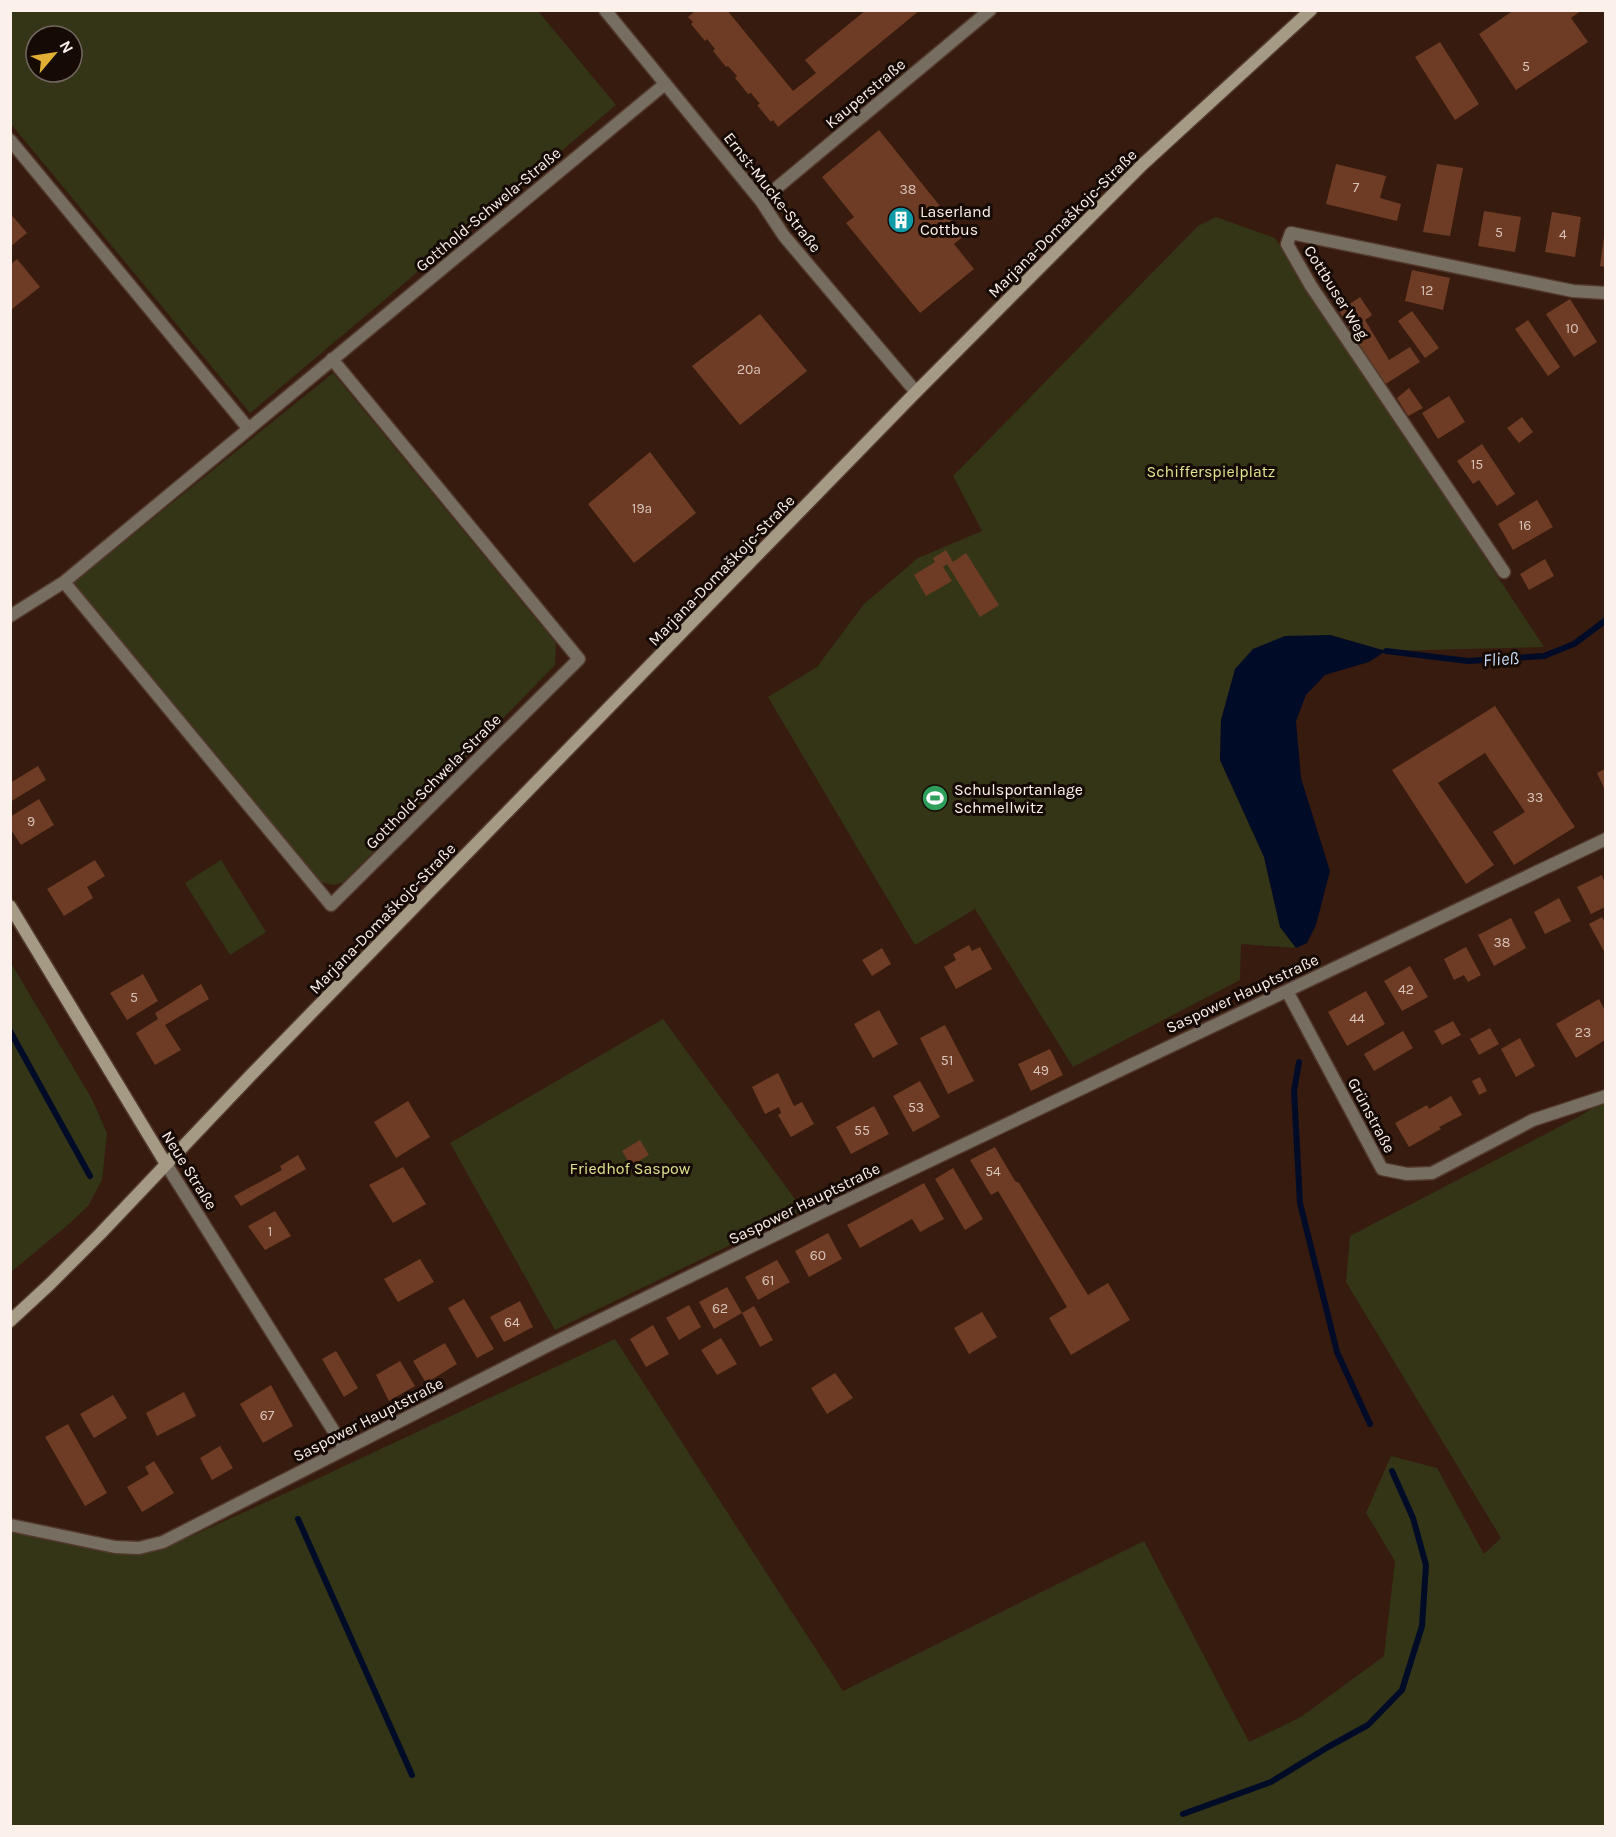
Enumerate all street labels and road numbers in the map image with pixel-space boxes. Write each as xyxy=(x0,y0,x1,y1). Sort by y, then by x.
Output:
street label: Kauperstraße xyxy=(821,54,909,132)
street label: Ernst-Mucke-Straße xyxy=(720,129,825,256)
street label: Gotthold-Schwela-Straße xyxy=(412,143,565,276)
street label: Marjana-Domaškojc-Straße xyxy=(984,145,1141,302)
street label: Cottbuser Weg xyxy=(1300,242,1373,343)
street label: Marjana-Domaškojc-Straße xyxy=(644,491,798,650)
street label: Gotthold-Schwela-Straße xyxy=(362,710,505,853)
street label: Marjana-Domaškojc-Straße xyxy=(305,839,459,998)
street label: Saspower Hauptstraße xyxy=(1163,950,1321,1037)
street label: Grünstraße xyxy=(1344,1074,1399,1156)
street label: Neue Straße xyxy=(158,1127,221,1213)
street label: Saspower Hauptstraße xyxy=(725,1159,883,1248)
street label: Saspower Hauptstraße xyxy=(290,1373,446,1466)

